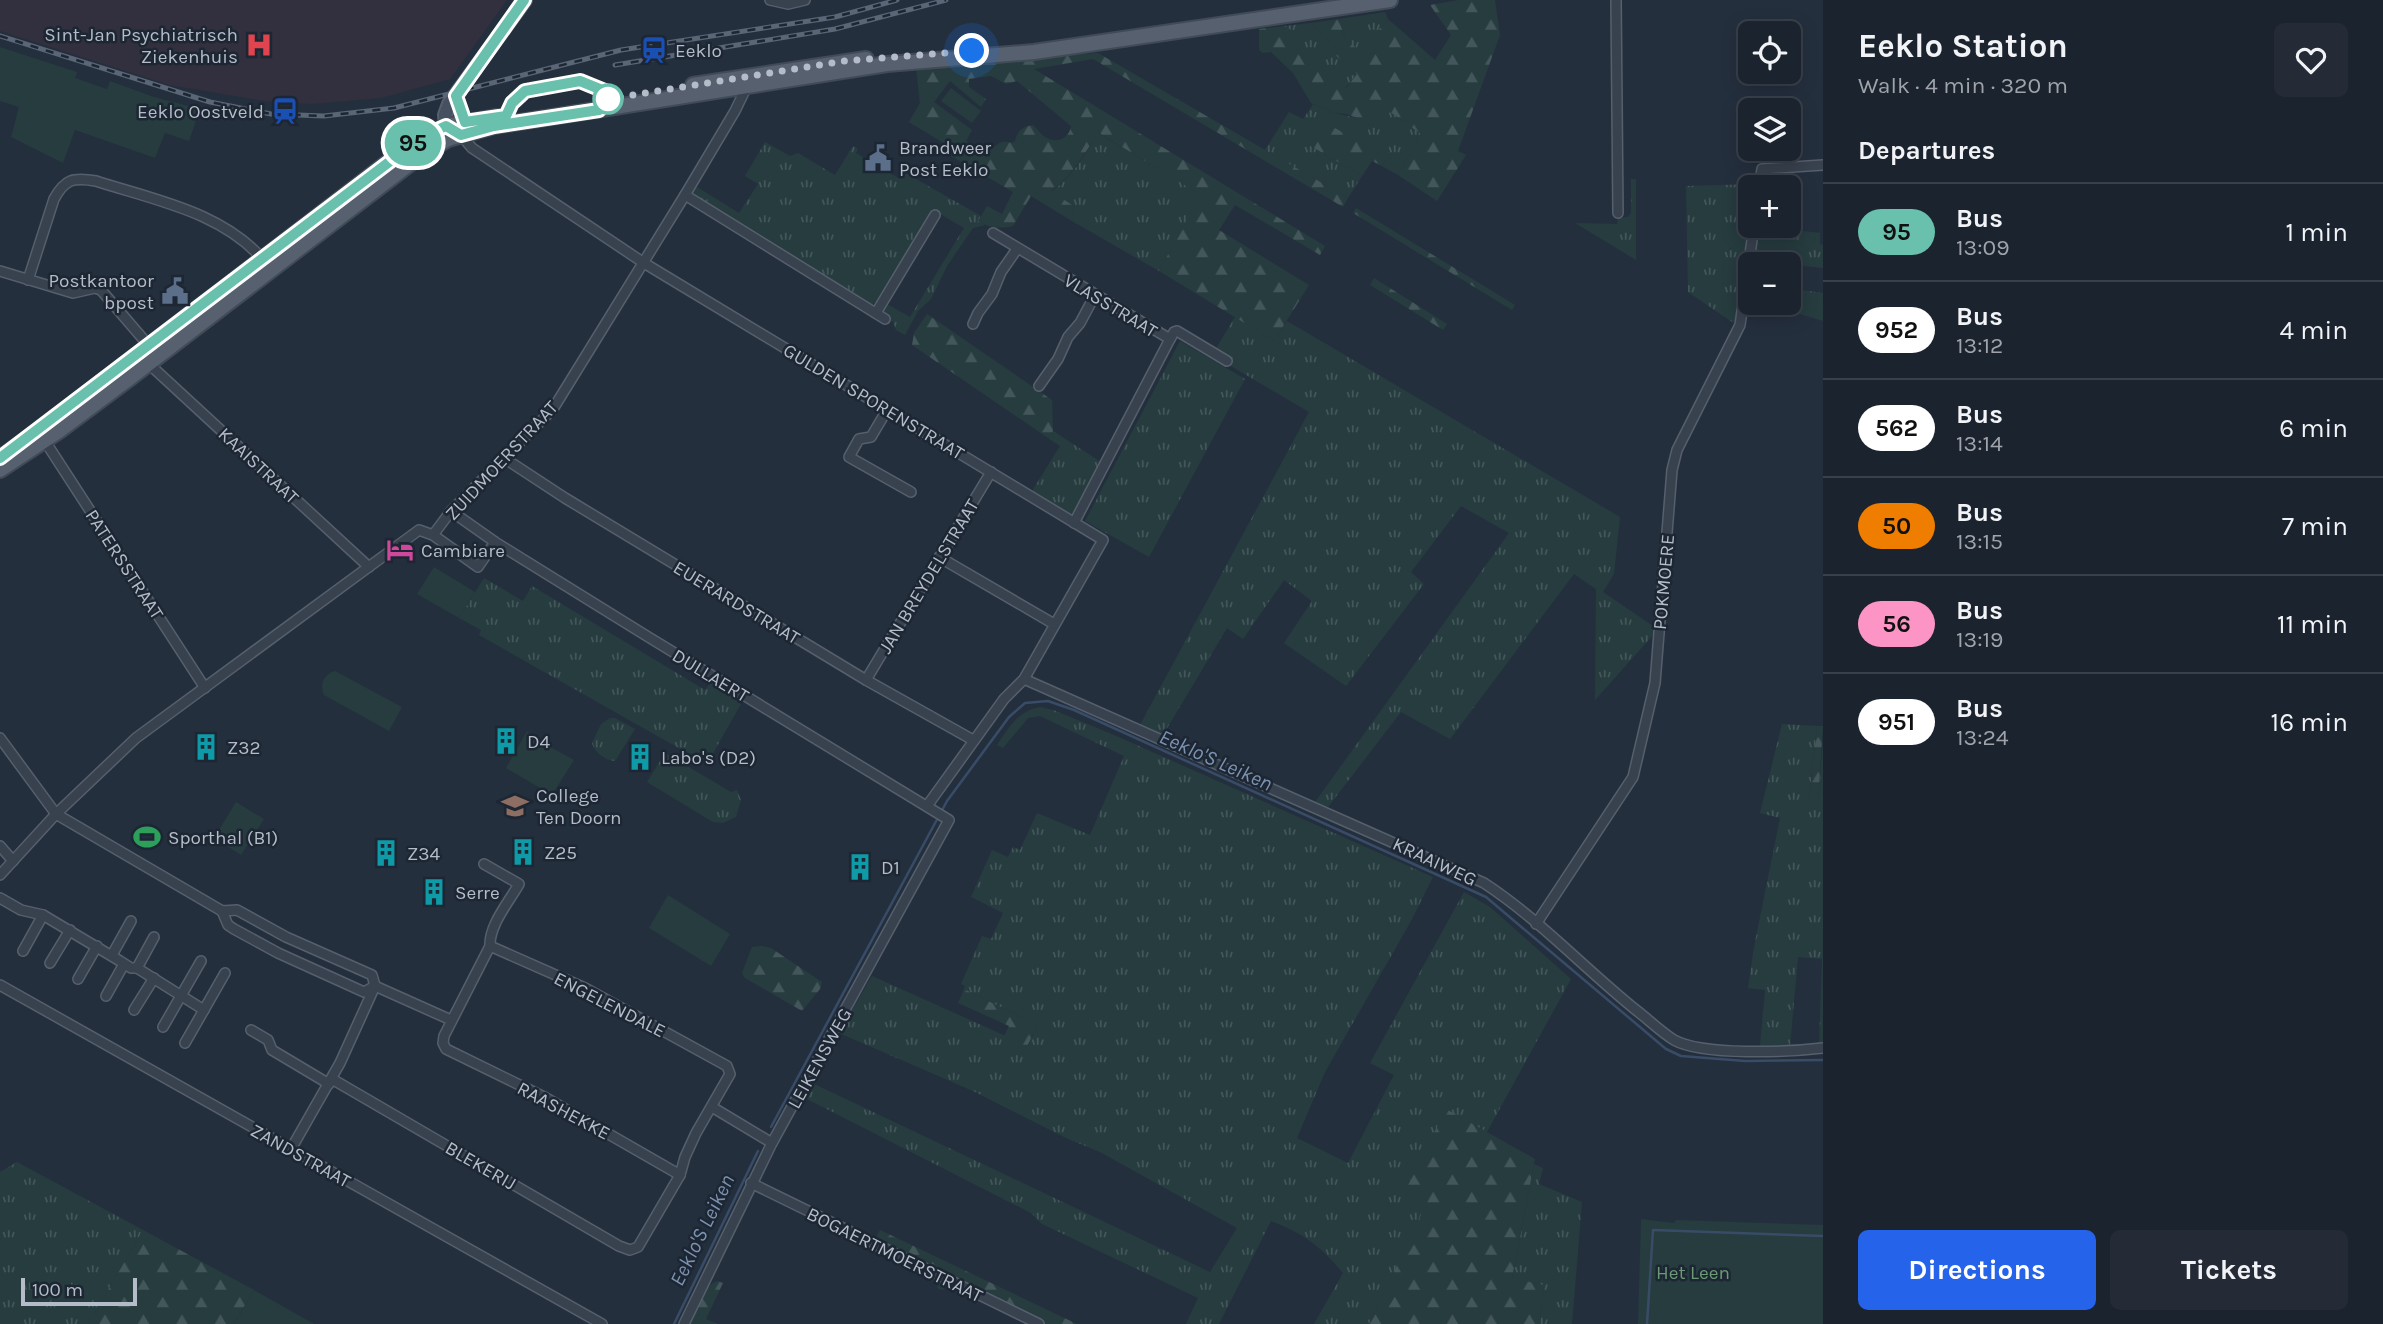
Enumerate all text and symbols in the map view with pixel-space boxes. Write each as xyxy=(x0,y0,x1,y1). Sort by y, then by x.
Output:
map controls xyxy=(1738,21,1801,315)
button: locate xyxy=(1738,21,1801,84)
button: heart xyxy=(2274,23,2348,97)
place label: Sint-Jan Psychiatrisch Ziekenhuis xyxy=(44,24,238,68)
text: Eeklo Station xyxy=(1858,27,2068,65)
hospital icon: Sint-Jan Psychiatrisch Ziekenhuis xyxy=(244,30,274,60)
your location xyxy=(954,33,989,68)
station icon: Eeklo xyxy=(639,35,669,65)
place label: Eeklo xyxy=(675,40,722,62)
text: Walk · 4 min · 320 m xyxy=(1858,72,2068,99)
unlabelled marker xyxy=(593,84,623,114)
station icon: Eeklo Oostveld xyxy=(270,96,300,126)
button: layers xyxy=(1738,98,1801,161)
place label: Eeklo Oostveld xyxy=(137,101,264,123)
line badge: 95 xyxy=(382,120,444,166)
text: 95 xyxy=(399,129,427,157)
text: Departures xyxy=(1858,135,1995,166)
place label: Brandweer Post Eeklo xyxy=(899,137,991,181)
public building icon: Brandweer Post Eeklo xyxy=(863,143,893,173)
button: + xyxy=(1738,175,1801,238)
text: Bus xyxy=(1956,203,2003,234)
text: 1 min xyxy=(2285,217,2348,248)
text: 95 xyxy=(1882,218,1911,246)
text: 13:09 xyxy=(1956,234,2009,261)
button: − xyxy=(1738,252,1801,315)
street label: VLASSTRAAT xyxy=(1060,269,1162,343)
place label: Postkantoor bpost xyxy=(49,270,154,314)
public building icon: Postkantoor bpost xyxy=(160,276,190,306)
text: Bus xyxy=(1956,301,2003,332)
text: 4 min xyxy=(2280,315,2348,346)
text: 952 xyxy=(1875,316,1918,344)
text: 13:12 xyxy=(1956,332,2003,359)
street label: GULDEN SPORENSTRAAT xyxy=(779,339,968,465)
street label: ZUIDMOERSTRAAT xyxy=(441,396,563,525)
text: Bus xyxy=(1956,399,2003,430)
text: 6 min xyxy=(2279,413,2348,444)
text: 562 xyxy=(1875,414,1918,442)
street label: KAAISTRAAT xyxy=(214,423,303,509)
text: 13:14 xyxy=(1956,430,2003,457)
street label: JAN BREYDELSTRAAT xyxy=(874,495,984,658)
text: Bus xyxy=(1956,497,2003,528)
street label: PATERSSTRAAT xyxy=(81,506,168,624)
text: 7 min xyxy=(2282,511,2348,542)
text: 50 xyxy=(1882,512,1911,540)
text: 13:15 xyxy=(1956,528,2003,555)
street label: POKMOERE xyxy=(1649,533,1679,631)
hotel icon: Cambiare xyxy=(385,535,415,565)
place label: Cambiare xyxy=(421,540,505,562)
street label: EUERARDSTRAAT xyxy=(669,556,804,650)
text: Bus xyxy=(1956,595,2003,626)
text: 11 min xyxy=(2277,609,2348,640)
text: 56 xyxy=(1882,610,1911,638)
text: 13:19 xyxy=(1956,626,2003,653)
street label: DULLAERT xyxy=(668,644,753,708)
text: Bus xyxy=(1956,693,2003,724)
text: 16 min xyxy=(2271,707,2348,738)
text: 951 xyxy=(1878,708,1915,736)
water label: Eeklo'S Leiken xyxy=(1156,724,1276,796)
text: 13:24 xyxy=(1956,724,2009,751)
building icon: D4 xyxy=(491,726,521,756)
place label: D4 xyxy=(527,731,551,753)
building icon: Z32 xyxy=(191,732,221,762)
place label: Z32 xyxy=(227,737,260,759)
building icon: Labo's (D2) xyxy=(625,742,655,772)
place label: Labo's (D2) xyxy=(661,747,756,769)
place label: College Ten Doorn xyxy=(536,785,621,829)
school or university icon: College Ten Doorn xyxy=(500,791,530,821)
sports icon: Sporthal (B1) xyxy=(132,822,162,852)
place label: Sporthal (B1) xyxy=(168,827,278,849)
street label: KRAAIWEG xyxy=(1389,833,1480,891)
building icon: Z25 xyxy=(508,837,538,867)
building icon: Z34 xyxy=(371,838,401,868)
place label: Z25 xyxy=(544,842,577,864)
place label: Z34 xyxy=(407,843,440,865)
building icon: D1 xyxy=(845,852,875,882)
place label: D1 xyxy=(881,857,900,879)
building icon: Serre xyxy=(419,877,449,907)
place label: Serre xyxy=(455,882,500,904)
street label: ENGELENDALE xyxy=(550,967,669,1042)
street label: LEIKENSWEG xyxy=(783,1004,857,1113)
street label: RAASHEKKE xyxy=(513,1077,614,1145)
street label: ZANDSTRAAT xyxy=(247,1119,355,1193)
street label: BLEKERIJ xyxy=(441,1137,520,1195)
water label: Eeklo'S Leiken xyxy=(665,1170,739,1290)
street label: BOGAERTMOERSTRAAT xyxy=(803,1203,987,1307)
button: Directions xyxy=(1858,1230,2096,1310)
button: Tickets xyxy=(2110,1230,2348,1310)
park label: Het Leen xyxy=(1656,1262,1730,1284)
scale bar xyxy=(21,1275,136,1307)
text: 100 m xyxy=(32,1279,83,1301)

